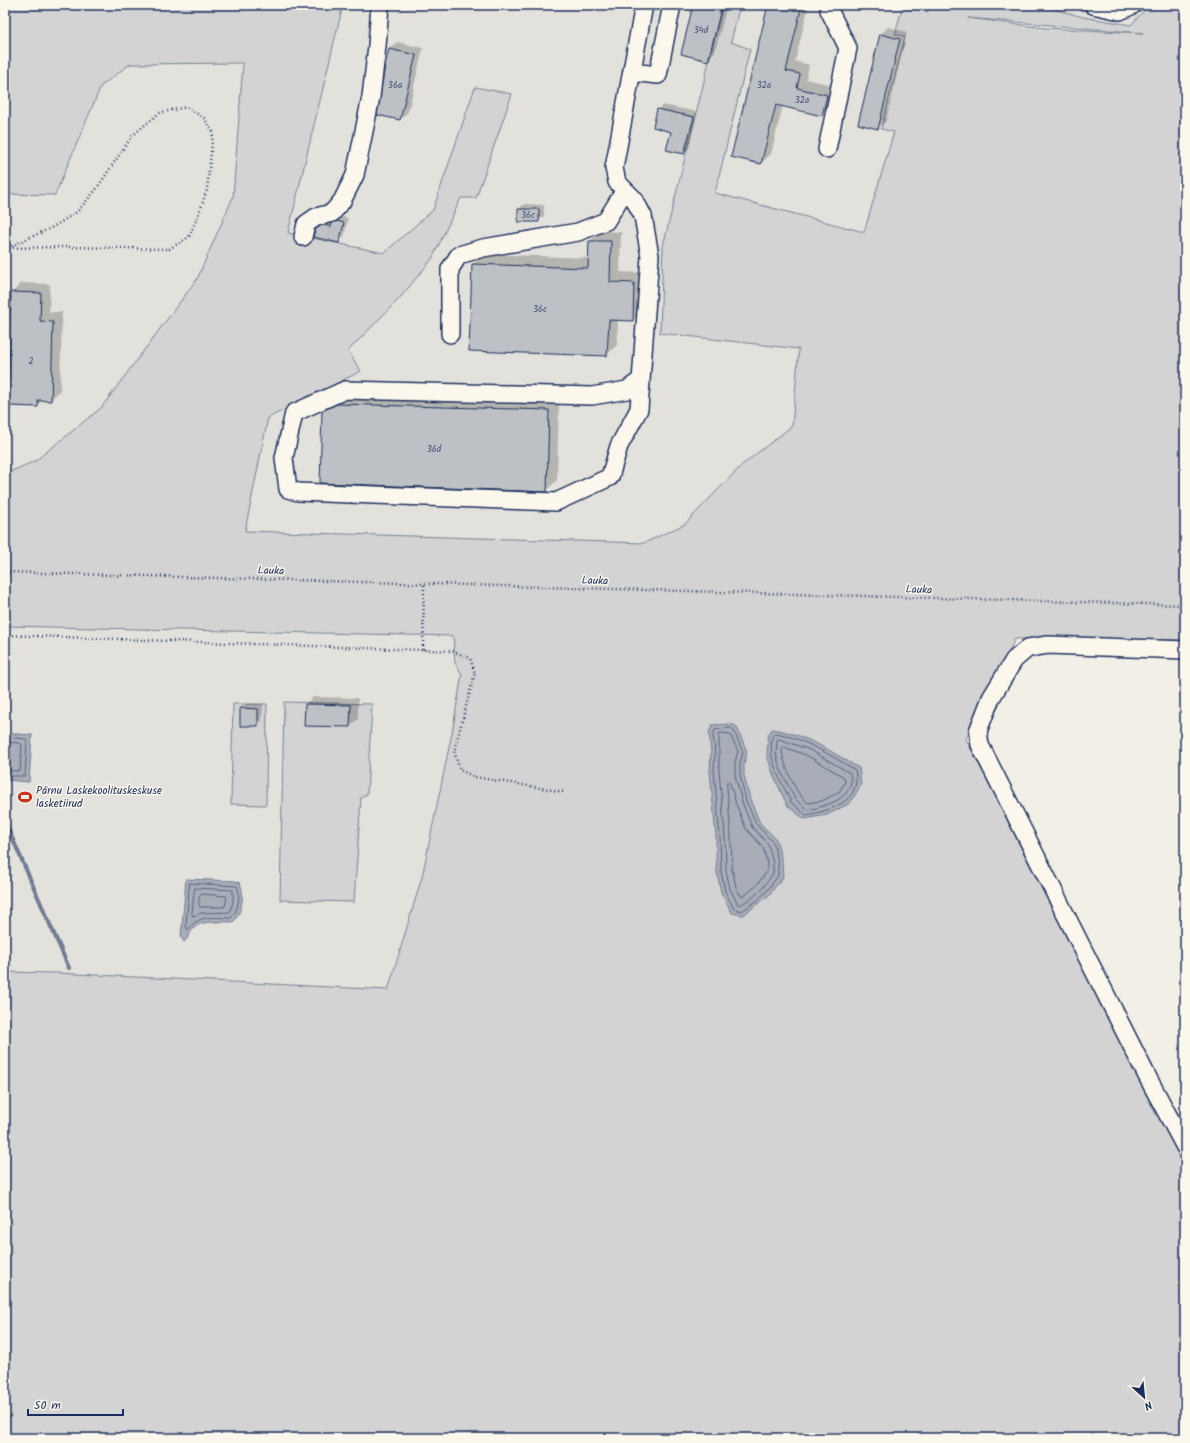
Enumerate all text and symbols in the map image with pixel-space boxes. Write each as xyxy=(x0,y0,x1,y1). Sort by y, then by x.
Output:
house number: 34d xyxy=(694,23,709,38)
house number: 36a xyxy=(388,78,402,93)
house number: 32a xyxy=(757,78,771,93)
house number: 32a xyxy=(795,93,809,108)
house number: 36c xyxy=(521,208,535,223)
house number: 36c xyxy=(533,302,547,317)
house number: 2 xyxy=(28,354,34,369)
house number: 36d xyxy=(427,442,442,457)
street label: Lauka xyxy=(257,562,285,580)
street label: Lauka xyxy=(581,572,609,590)
street label: Lauka xyxy=(905,581,933,599)
place label: Pärnu Laskekoolituskeskuse lasketiirud xyxy=(36,782,162,813)
sports icon: Pärnu Laskekoolituskeskuse lasketiirud xyxy=(17,789,33,805)
north arrow xyxy=(1124,1377,1164,1417)
scale bar xyxy=(28,1391,123,1417)
text: N xyxy=(1141,1395,1155,1415)
text: 50 m xyxy=(34,1396,61,1415)

